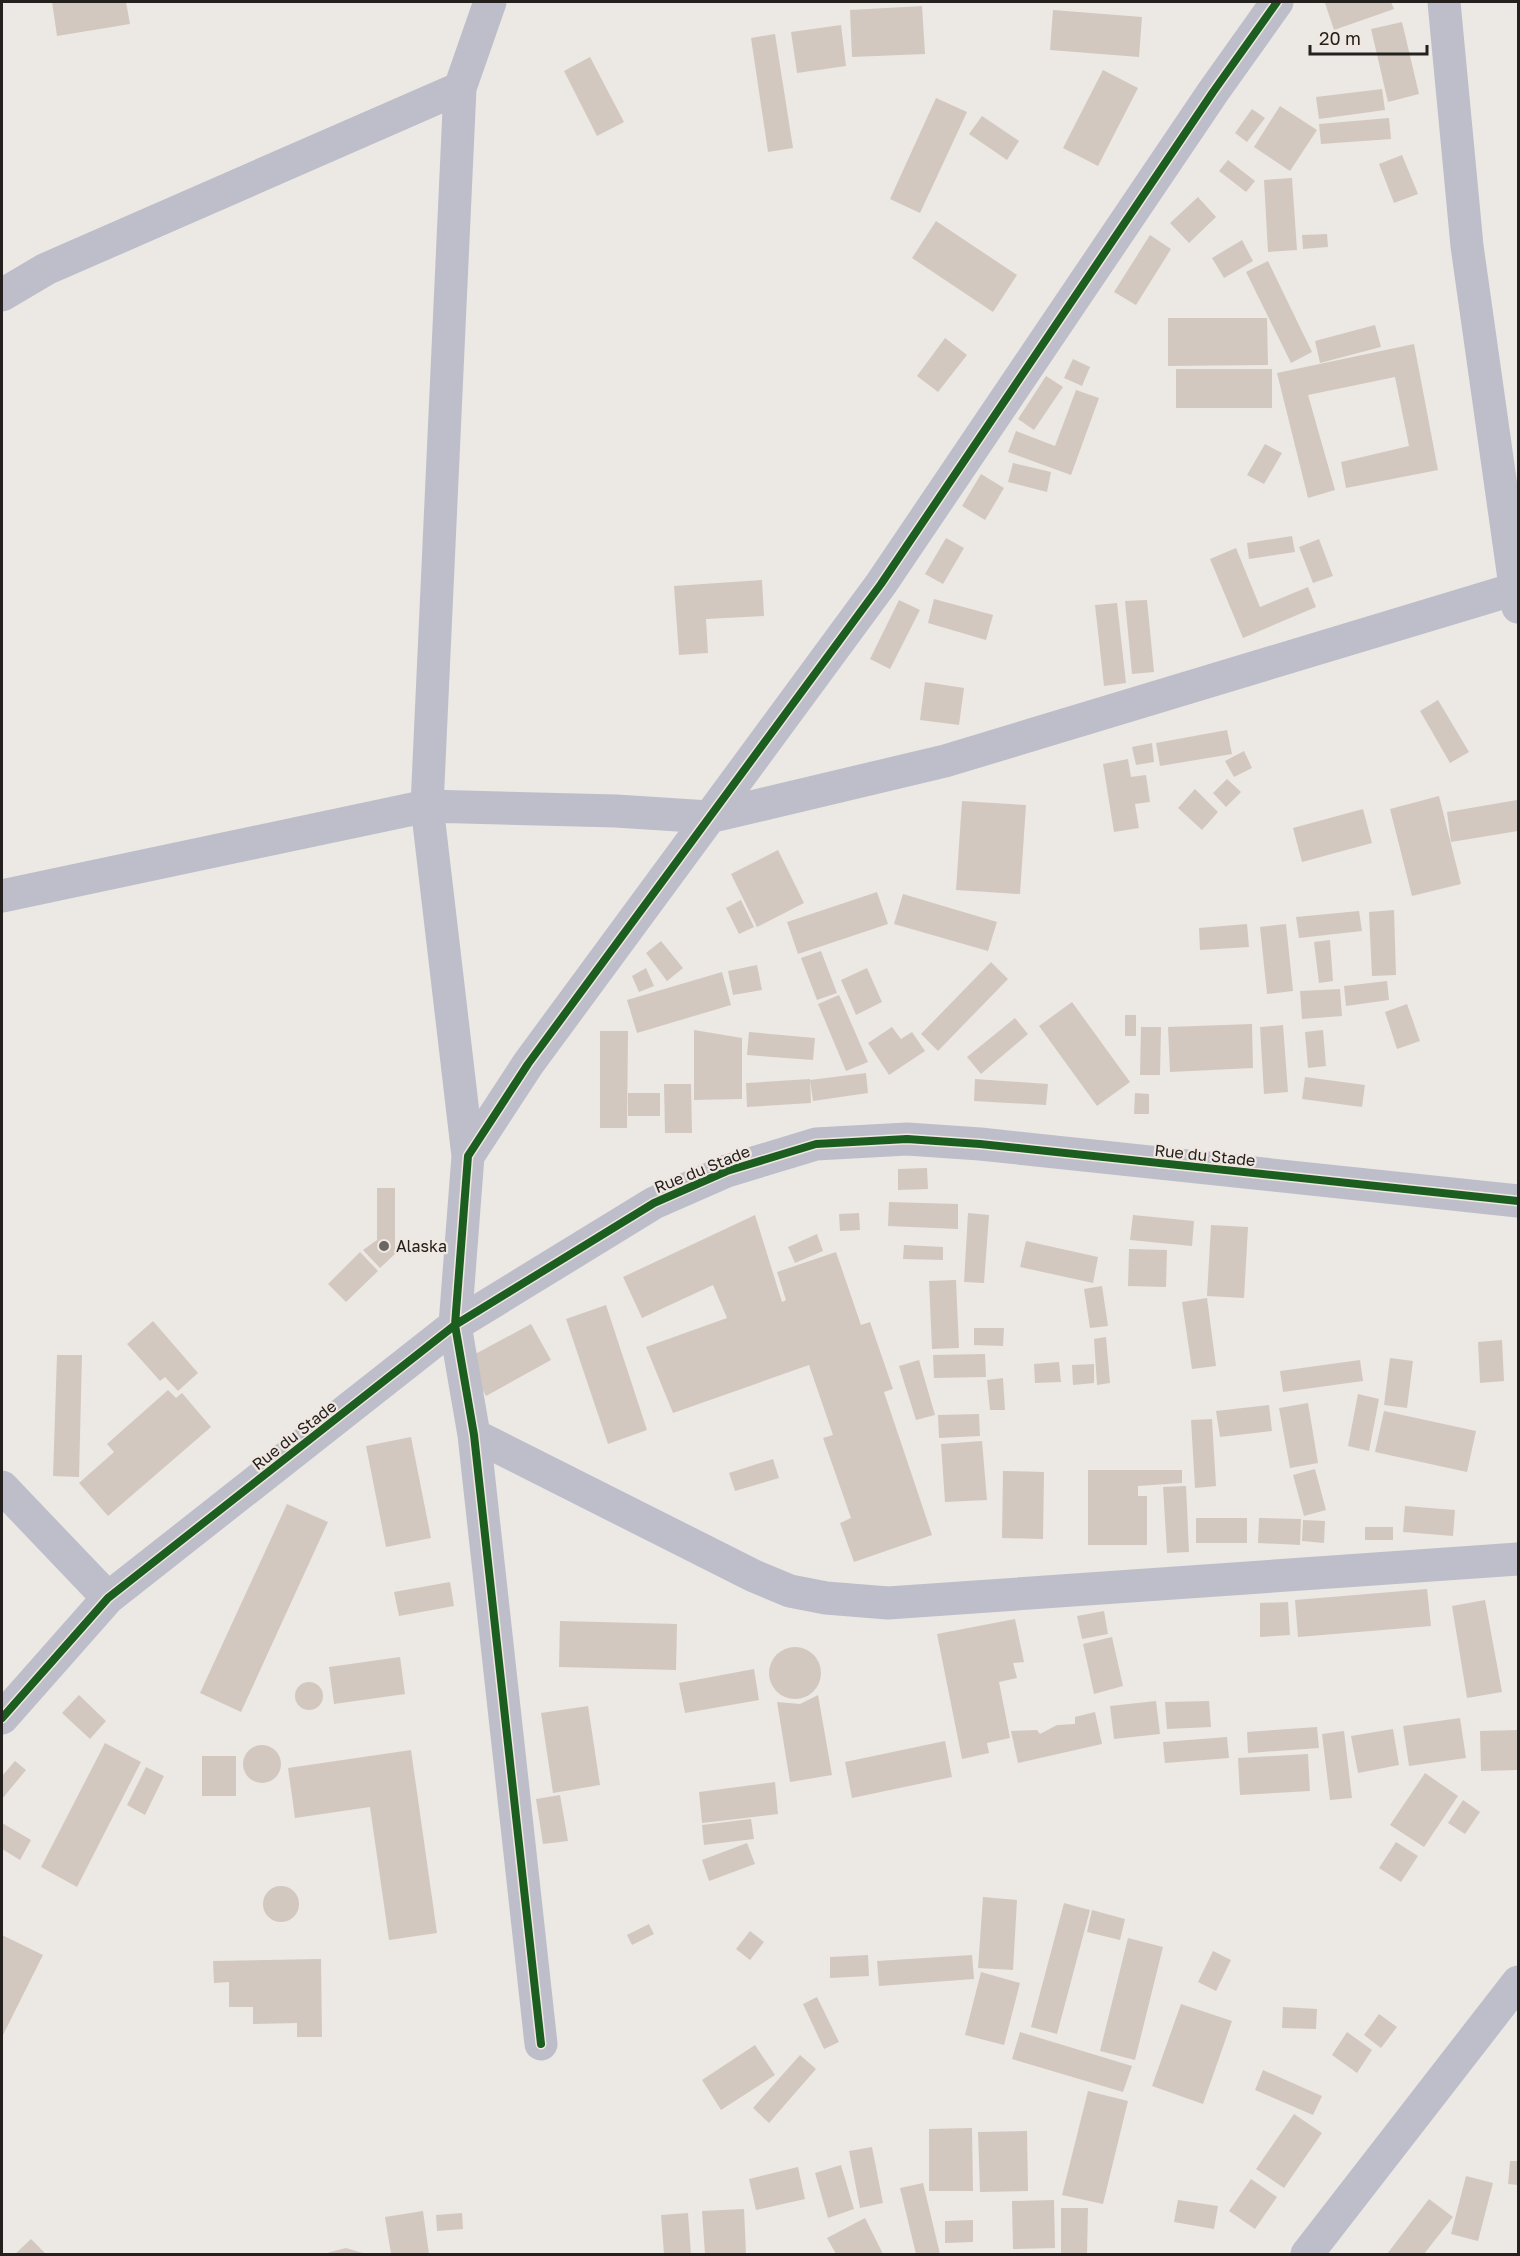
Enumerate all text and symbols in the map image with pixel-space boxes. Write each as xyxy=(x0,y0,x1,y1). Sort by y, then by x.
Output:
scale bar xyxy=(1310,18,1427,56)
text: 20 m xyxy=(1319,27,1361,49)
street label: Rue du Stade xyxy=(1153,1140,1257,1170)
street label: Rue du Stade xyxy=(651,1141,753,1197)
place label: Alaska xyxy=(396,1236,447,1256)
marker: Alaska xyxy=(377,1239,391,1253)
street label: Rue du Stade xyxy=(248,1396,340,1474)

